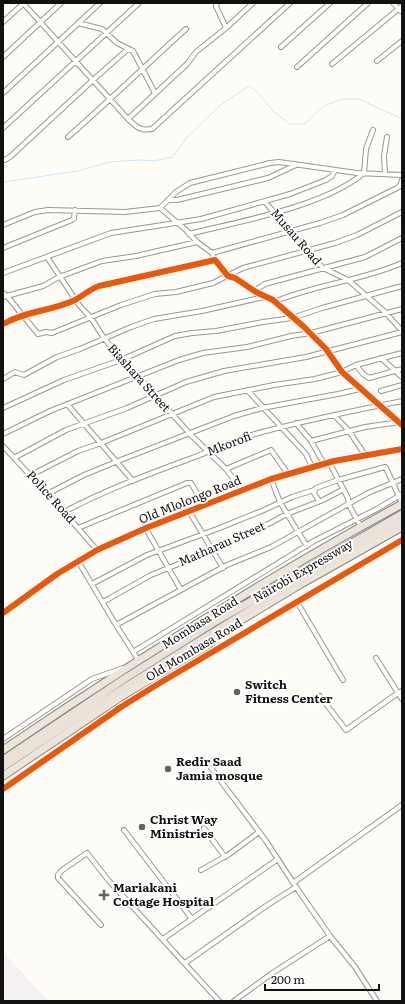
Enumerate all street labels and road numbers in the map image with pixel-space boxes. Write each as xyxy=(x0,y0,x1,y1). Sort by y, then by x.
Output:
street label: Musau Road xyxy=(267,204,327,269)
street label: Biashara Street xyxy=(104,339,176,416)
street label: Mkorofi xyxy=(204,426,254,460)
street label: Police Road xyxy=(23,466,81,527)
street label: Old Mlolongo Road xyxy=(136,470,244,528)
street label: Matharau Street xyxy=(175,516,268,570)
street label: Nairobi Expressway xyxy=(249,534,356,606)
street label: Mombasa Road xyxy=(158,591,242,653)
street label: Old Mombasa Road xyxy=(142,613,246,685)

